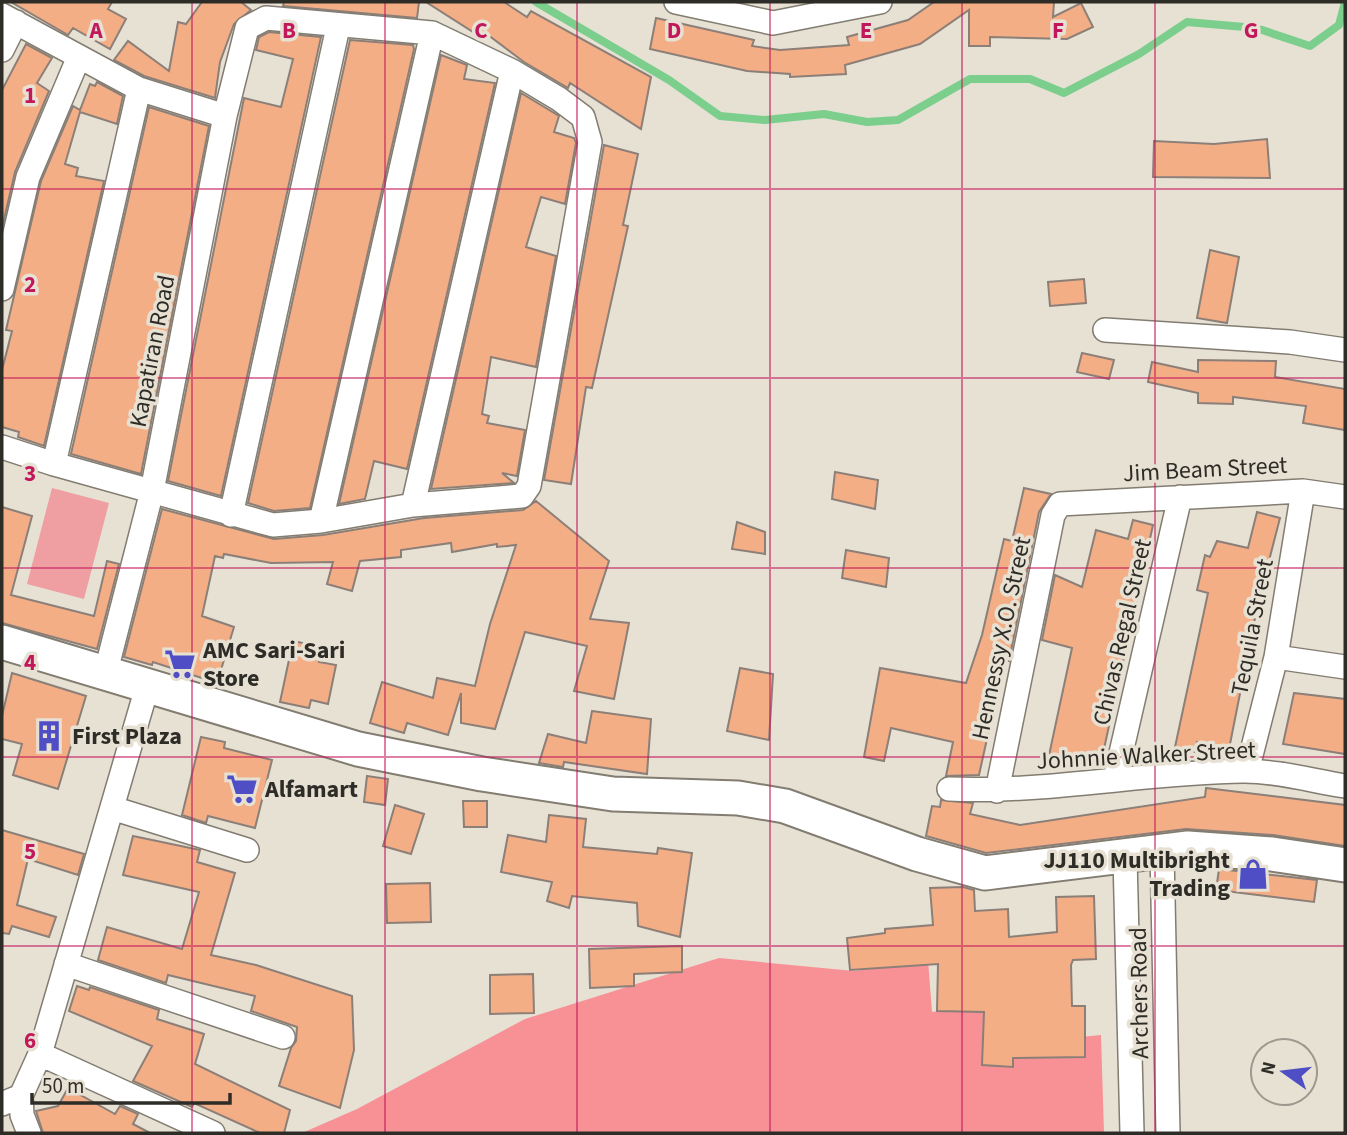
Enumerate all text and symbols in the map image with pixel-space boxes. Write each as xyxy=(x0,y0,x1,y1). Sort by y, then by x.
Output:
text: A xyxy=(88,14,103,47)
text: B xyxy=(282,14,296,47)
text: C xyxy=(474,14,488,47)
text: D xyxy=(667,14,681,47)
text: E xyxy=(860,14,872,47)
text: F xyxy=(1052,14,1064,47)
text: G xyxy=(1244,14,1258,47)
text: 1 xyxy=(24,79,36,112)
text: 2 xyxy=(24,268,36,301)
street label: Kapatiran Road xyxy=(121,272,184,430)
street label: Jim Beam Street xyxy=(1122,448,1288,491)
text: 3 xyxy=(24,457,36,490)
street label: Hennessy X.O. Street xyxy=(963,533,1040,743)
street label: Chivas Regal Street xyxy=(1084,535,1161,729)
street label: Tequila Street xyxy=(1222,556,1283,698)
place label: AMC Sari-Sari Store xyxy=(202,633,345,696)
text: 4 xyxy=(24,646,36,679)
supermarket icon: AMC Sari-Sari Store xyxy=(163,647,197,681)
building icon: First Plaza xyxy=(32,719,66,753)
place label: First Plaza xyxy=(72,719,182,754)
street label: Johnnie Walker Street xyxy=(1035,732,1257,779)
supermarket icon: Alfamart xyxy=(225,772,259,806)
place label: Alfamart xyxy=(264,772,358,807)
text: 5 xyxy=(24,835,36,868)
place label: JJ110 Multibright Trading xyxy=(1043,843,1230,906)
shop icon: JJ110 Multibright Trading xyxy=(1236,857,1270,891)
street label: Archers Road xyxy=(1121,927,1158,1059)
text: 6 xyxy=(24,1024,36,1057)
north arrow xyxy=(1249,1037,1319,1107)
text: N xyxy=(1254,1059,1284,1078)
scale bar xyxy=(32,1062,229,1106)
text: 50 m xyxy=(42,1071,84,1101)

